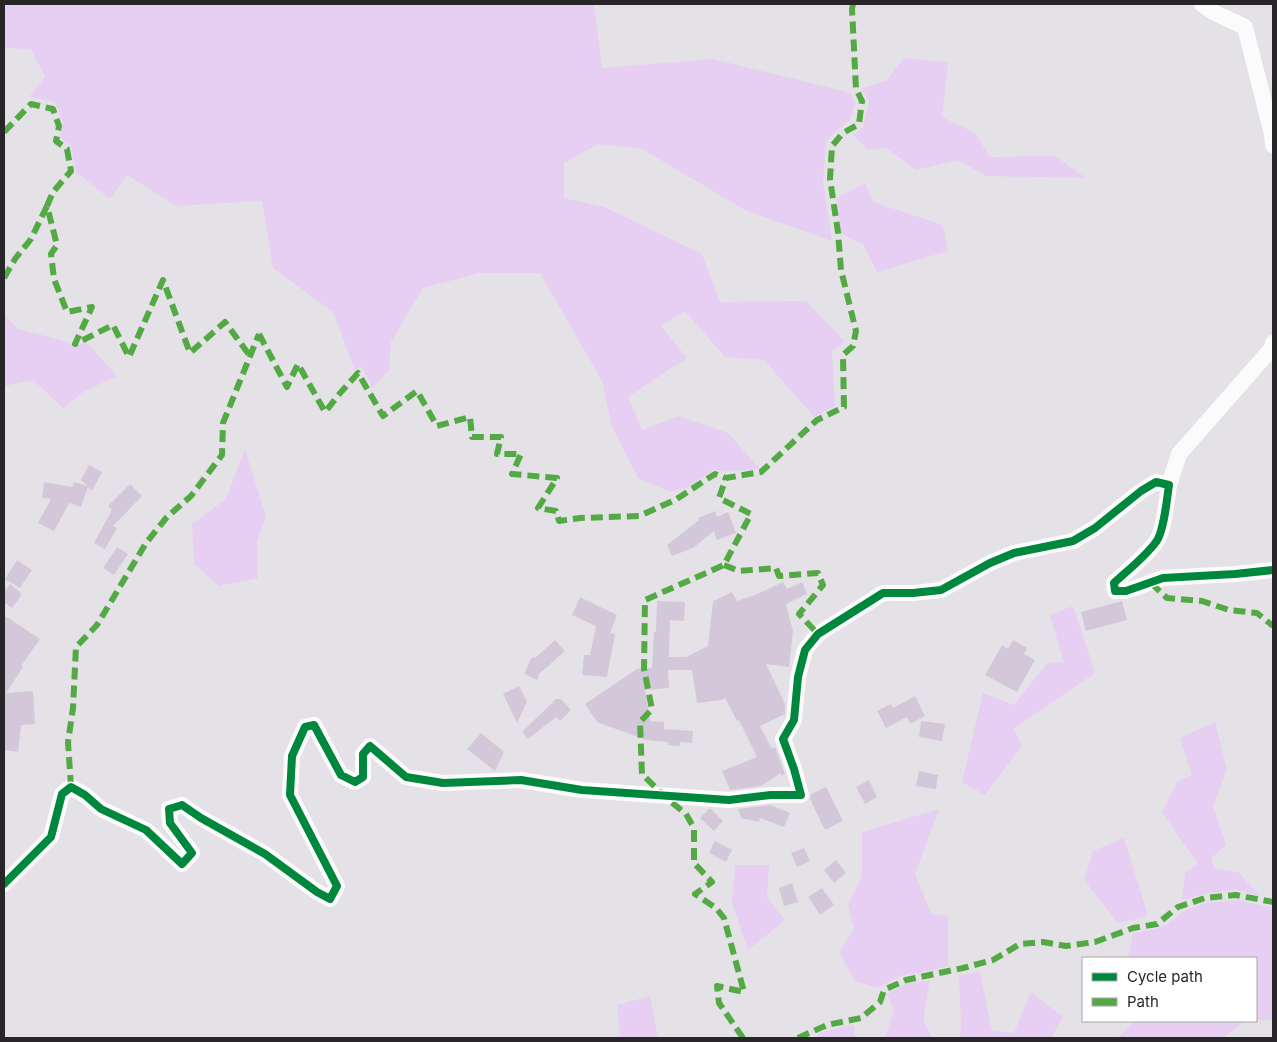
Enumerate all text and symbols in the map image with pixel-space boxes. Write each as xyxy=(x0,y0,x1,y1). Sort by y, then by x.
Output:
legend xyxy=(1082,957,1257,1022)
text: Cycle path xyxy=(1127,967,1203,986)
text: Path xyxy=(1127,992,1159,1011)

